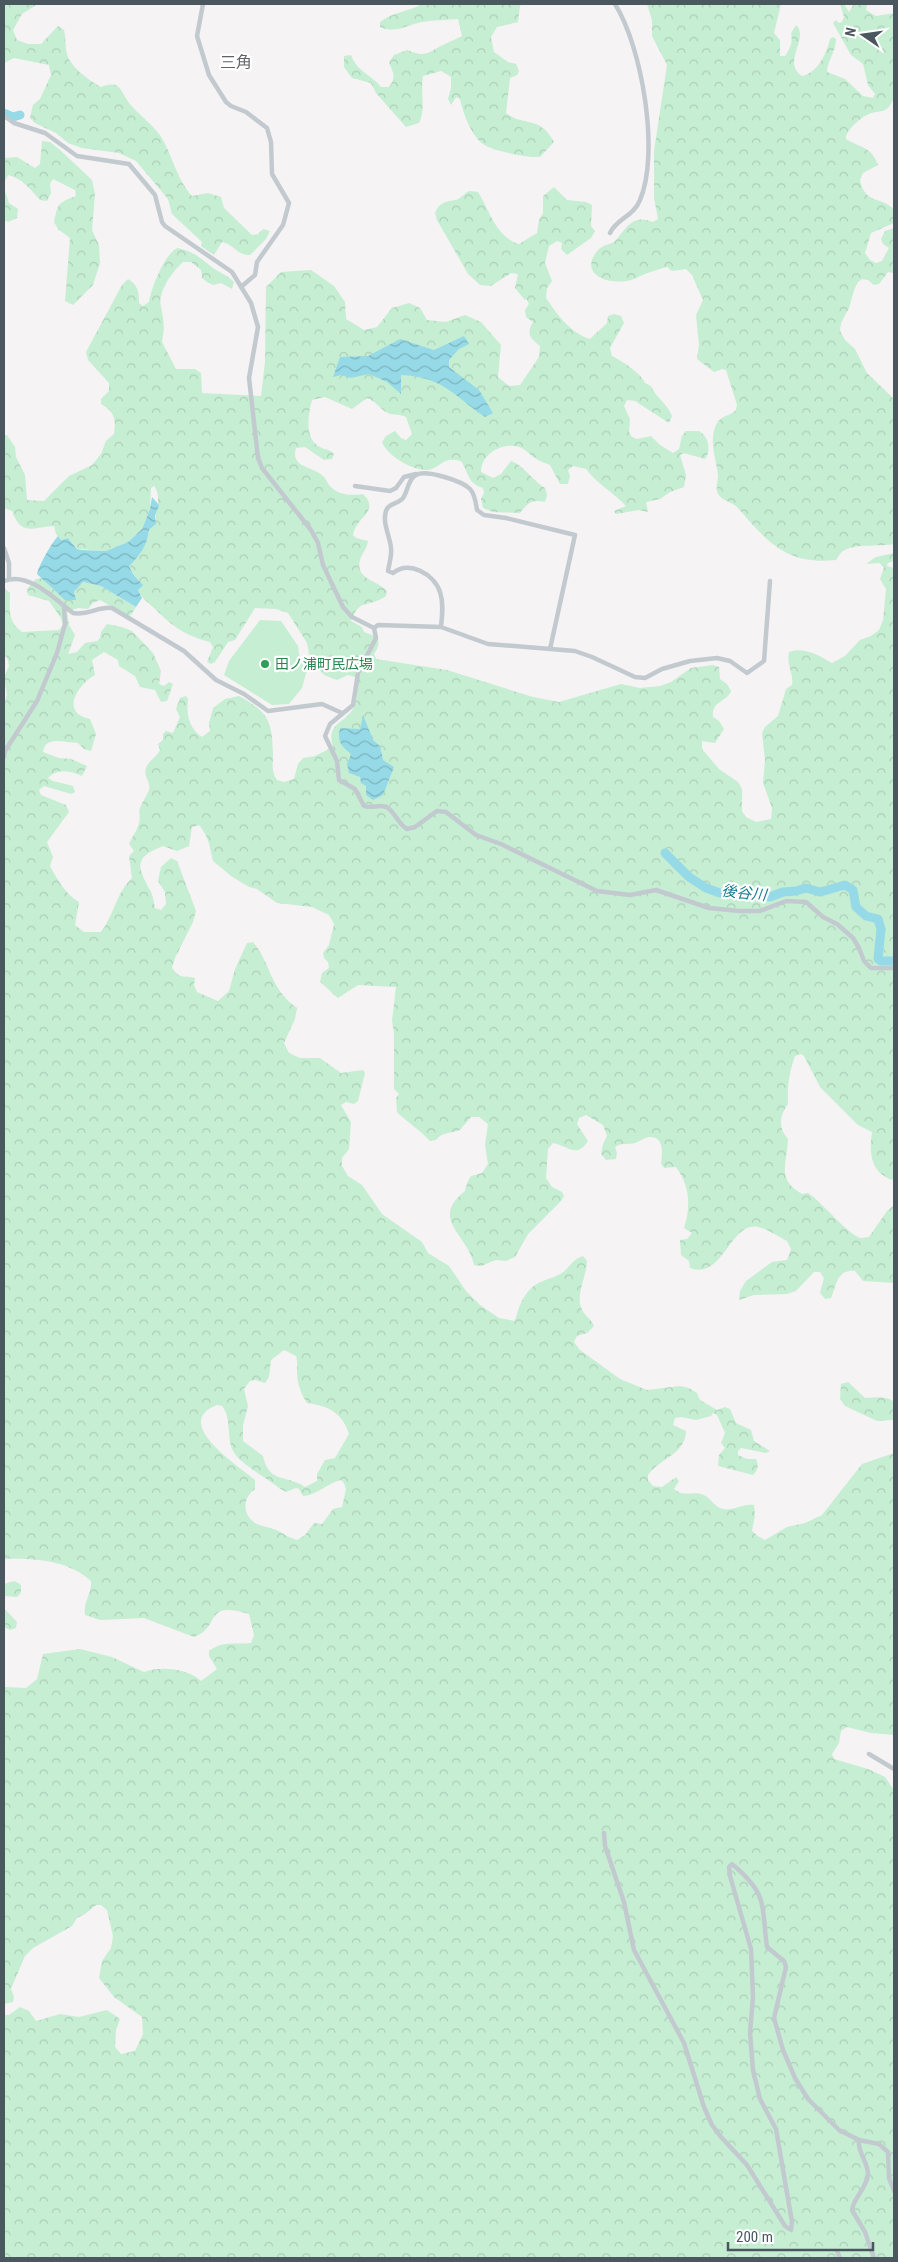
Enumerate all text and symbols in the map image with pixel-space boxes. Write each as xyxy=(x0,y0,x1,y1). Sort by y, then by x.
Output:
north arrow xyxy=(838,10,888,60)
text: N xyxy=(842,26,859,38)
district label: 三角 xyxy=(220,53,252,72)
place label: 田ノ浦町民広場 xyxy=(275,656,373,672)
marker: 田ノ浦町民広場 xyxy=(259,658,271,670)
water label: 後谷川 xyxy=(721,882,769,905)
scale bar xyxy=(728,2220,873,2252)
text: 200 m xyxy=(736,2228,773,2246)

